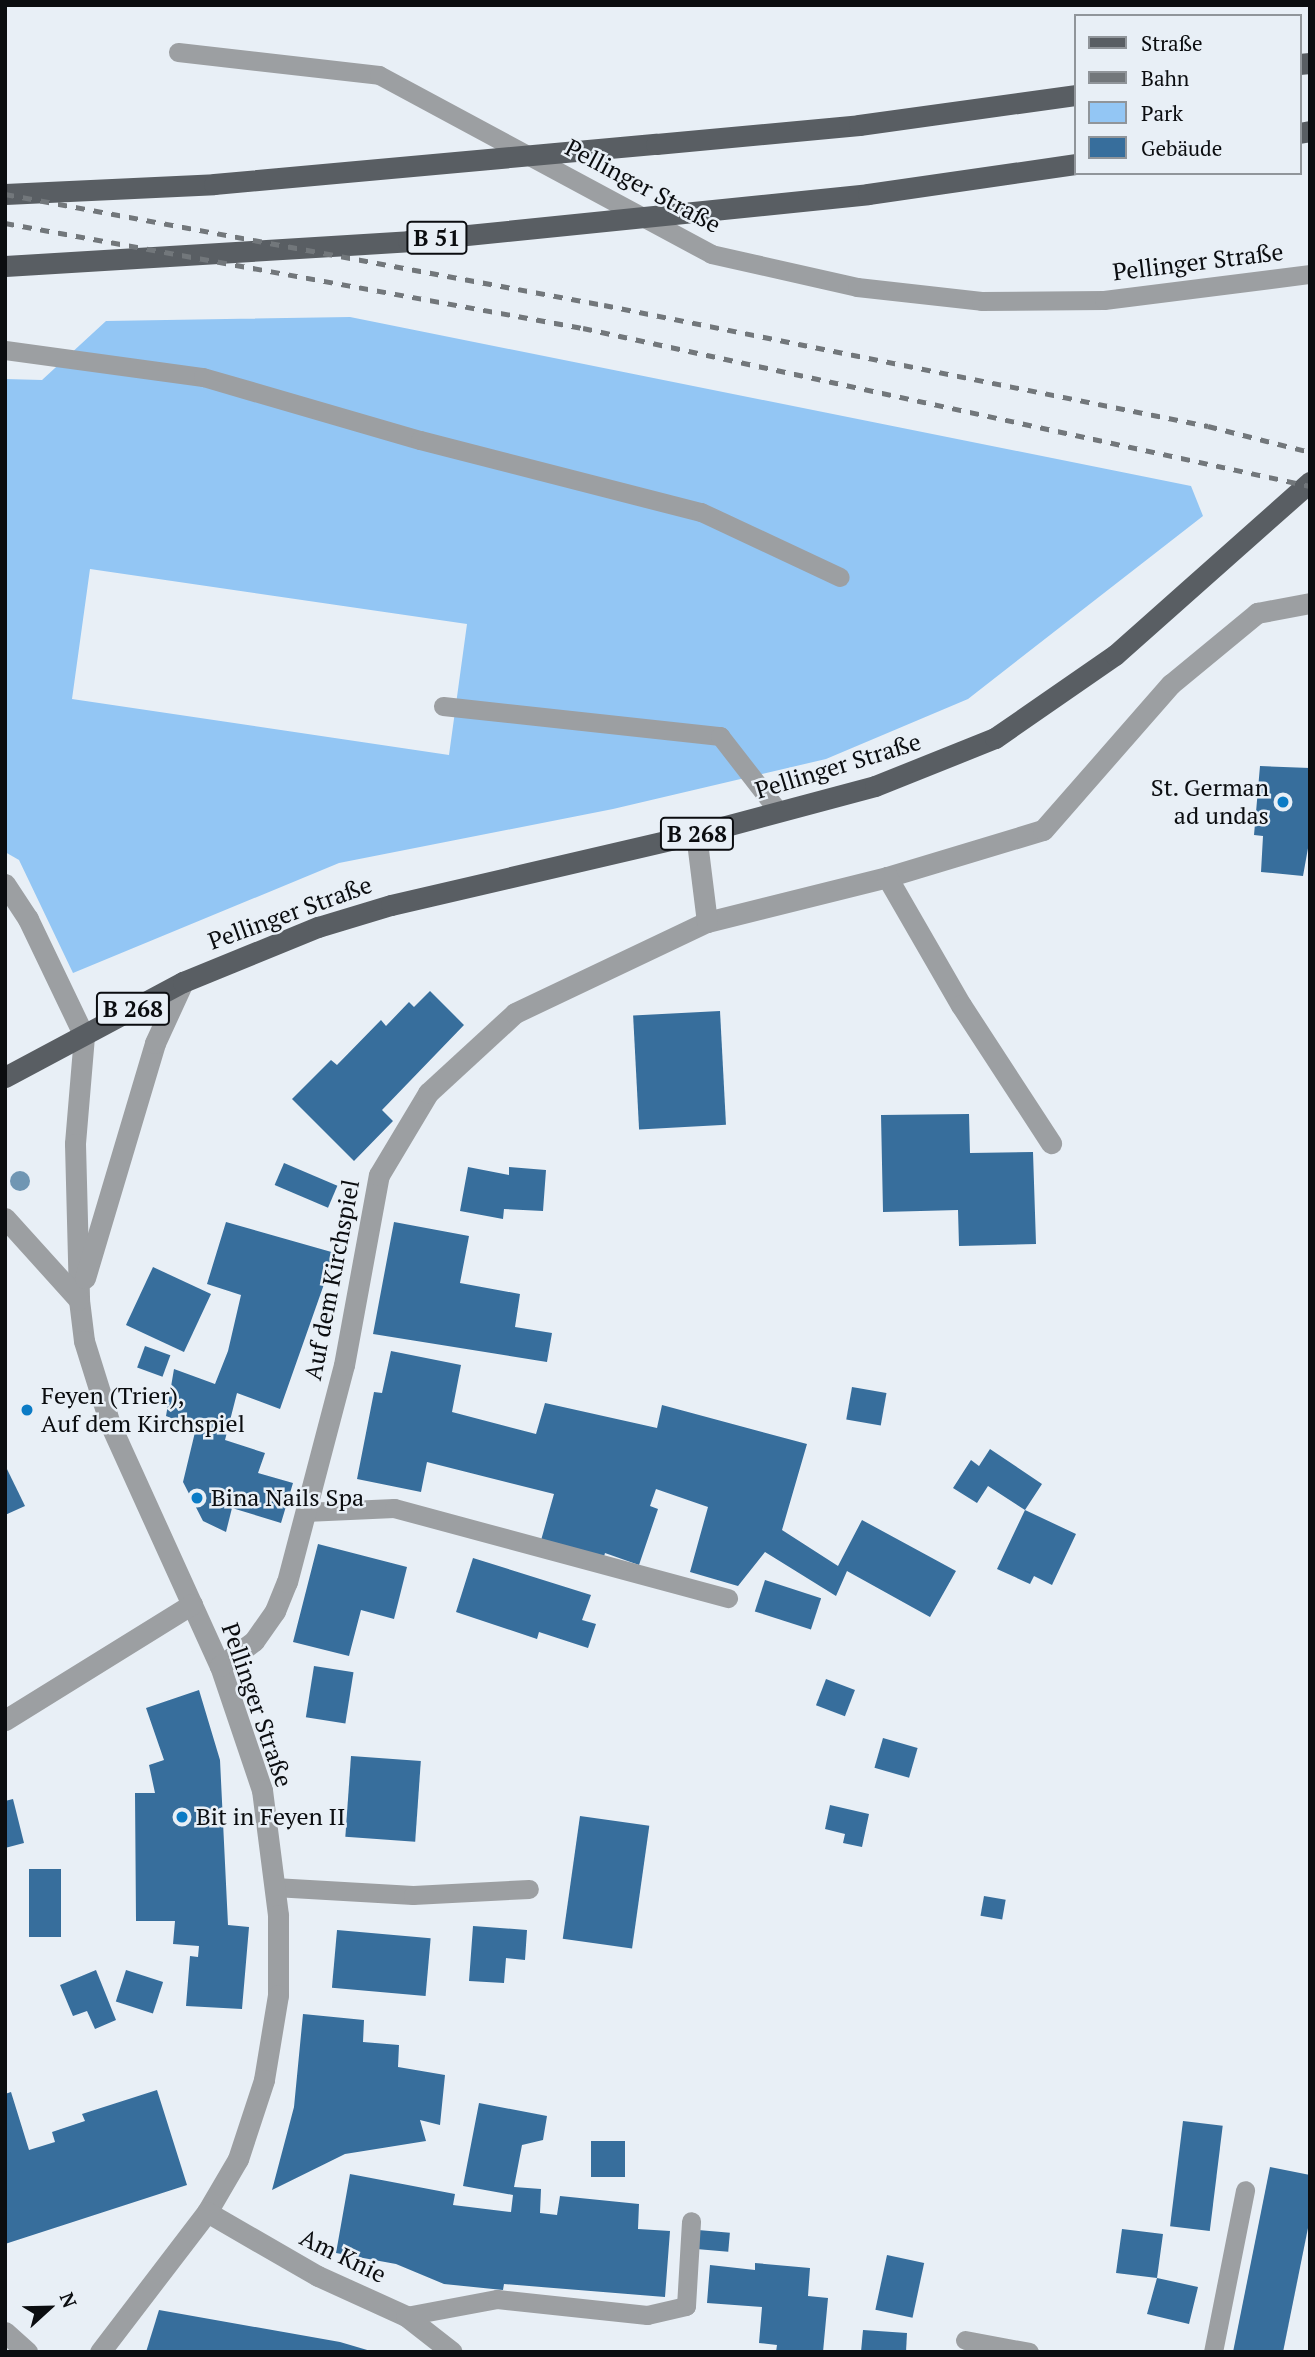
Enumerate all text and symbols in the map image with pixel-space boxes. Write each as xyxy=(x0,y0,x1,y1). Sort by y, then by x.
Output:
legend xyxy=(1074,14,1301,175)
text: Straße xyxy=(1141,29,1203,57)
text: Bahn xyxy=(1141,64,1189,92)
text: Park xyxy=(1141,99,1183,127)
street label: Pellinger Straße xyxy=(560,133,726,239)
text: Gebäude xyxy=(1141,134,1222,162)
road number: B 51 xyxy=(406,218,468,258)
street label: Pellinger Straße xyxy=(1111,237,1285,287)
street label: Pellinger Straße xyxy=(752,727,924,805)
place label: St. German ad undas xyxy=(1150,774,1269,830)
marker: St. German ad undas xyxy=(1275,794,1291,810)
road number: B 268 xyxy=(658,814,736,854)
street label: Pellinger Straße xyxy=(204,870,376,956)
road number: B 268 xyxy=(94,990,172,1028)
street label: Auf dem Kirchspiel xyxy=(298,1177,366,1383)
place label: Feyen (Trier), Auf dem Kirchspiel xyxy=(41,1382,245,1438)
marker: Feyen (Trier), Auf dem Kirchspiel xyxy=(19,1402,35,1418)
place label: Bina Nails Spa xyxy=(211,1484,364,1512)
marker: Bina Nails Spa xyxy=(189,1490,205,1506)
street label: Pellinger Straße xyxy=(215,1619,299,1791)
place label: Bit in Feyen II xyxy=(196,1803,345,1831)
marker: Bit in Feyen II xyxy=(174,1809,190,1825)
street label: Am Knie xyxy=(295,2223,391,2289)
north arrow xyxy=(14,2273,84,2343)
text: N xyxy=(55,2289,83,2311)

